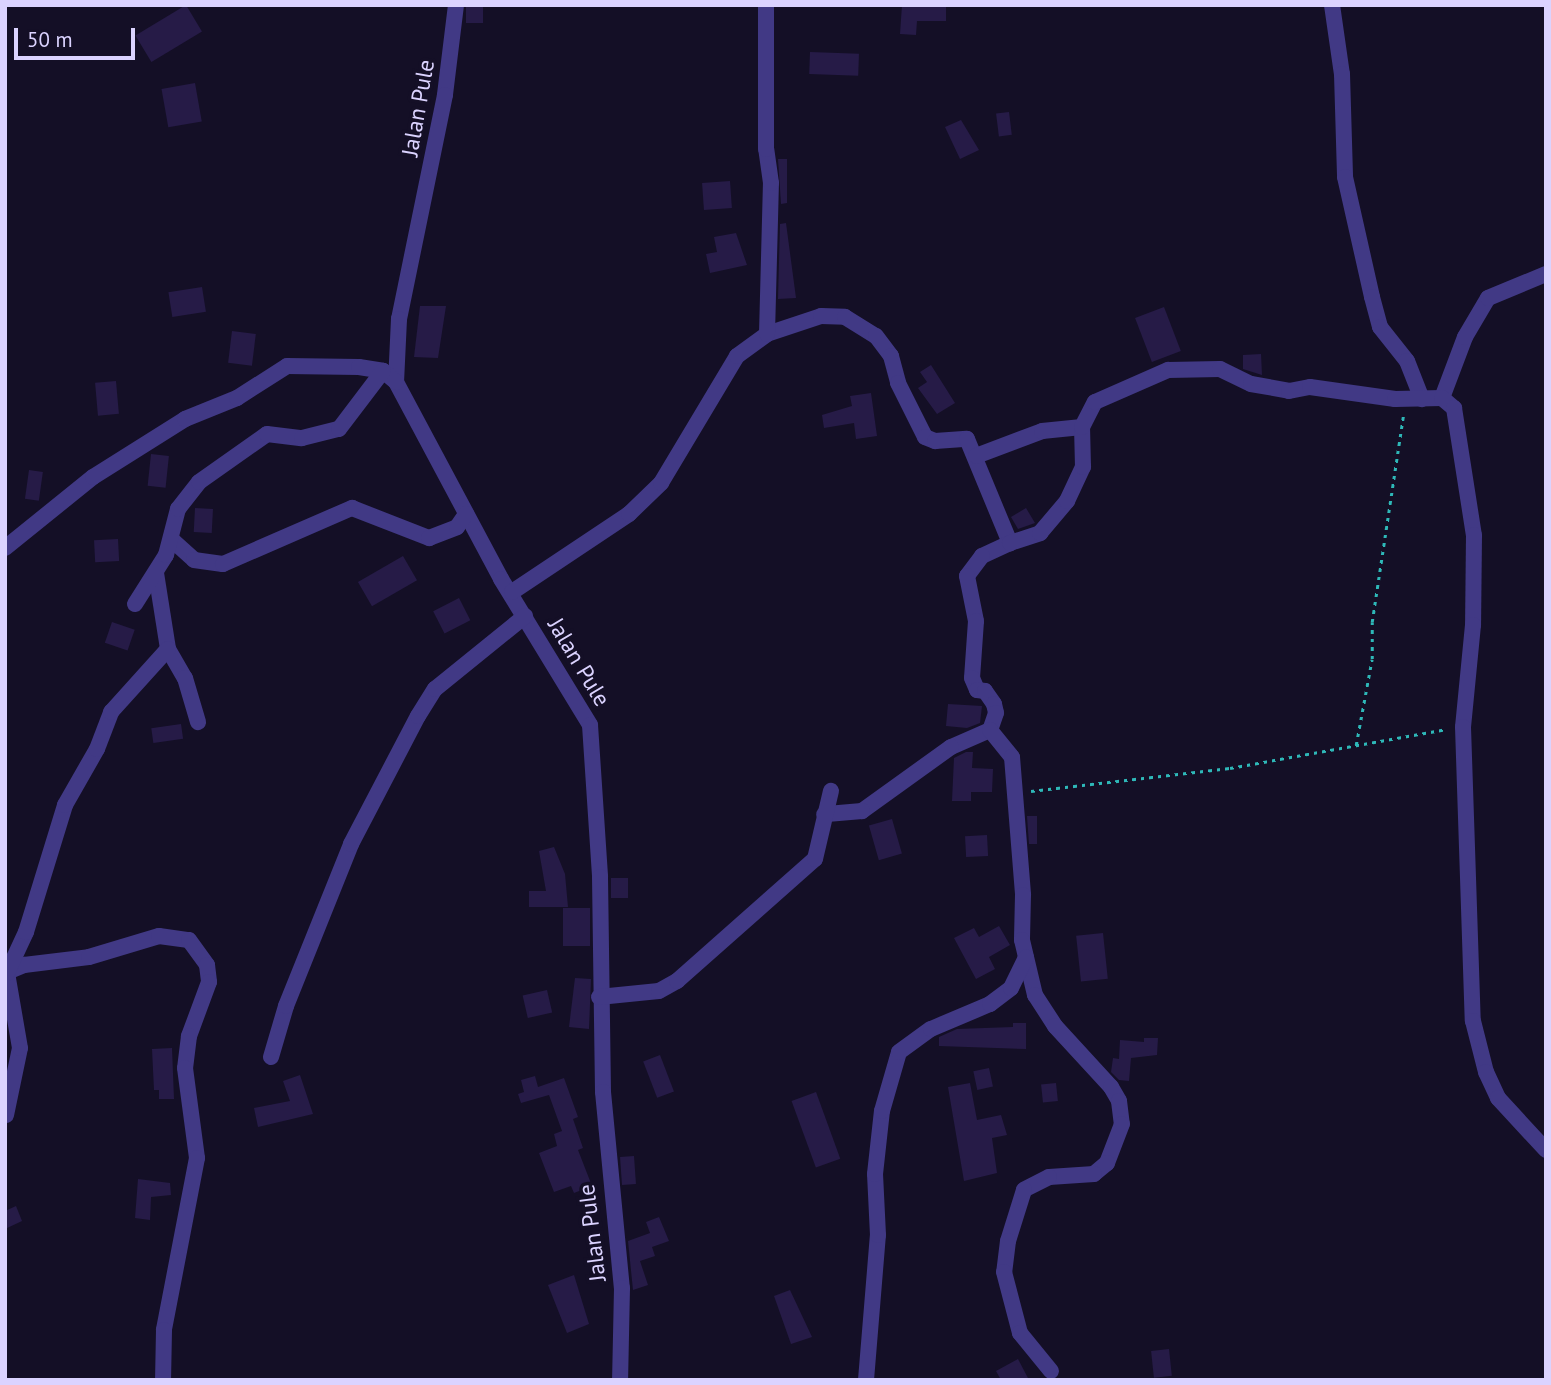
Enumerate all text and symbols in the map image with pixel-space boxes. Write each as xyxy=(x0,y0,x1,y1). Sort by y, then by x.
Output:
scale bar xyxy=(18,14,138,58)
text: 50 m xyxy=(27,26,73,53)
street label: Jalan Pule xyxy=(396,57,440,159)
street label: Jalan Pule xyxy=(542,613,616,711)
street label: Jalan Pule xyxy=(572,1183,612,1283)

